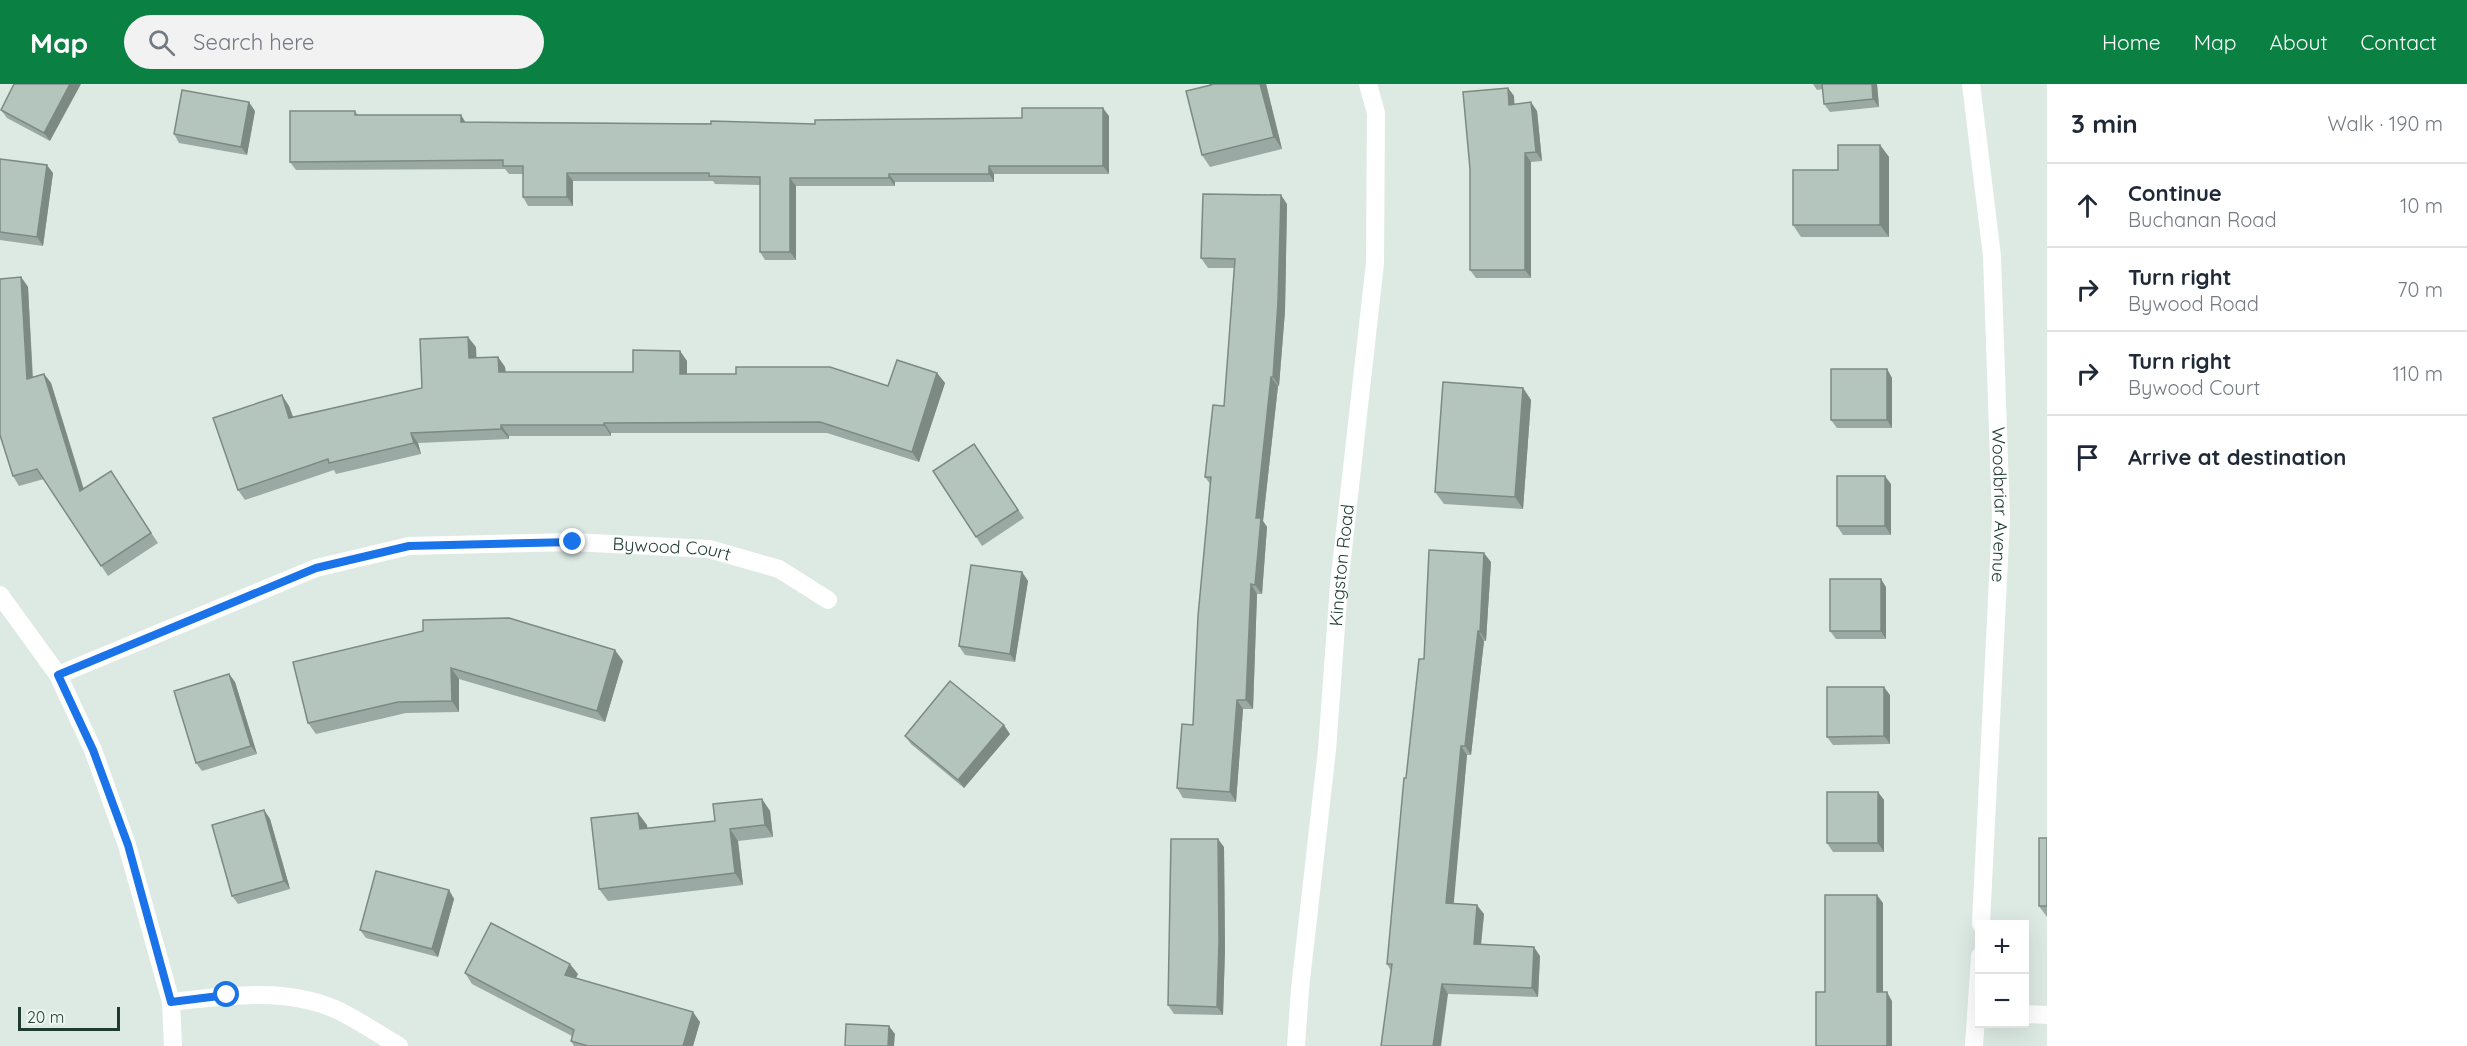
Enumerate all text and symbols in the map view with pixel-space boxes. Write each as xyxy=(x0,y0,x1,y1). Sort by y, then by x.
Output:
search box xyxy=(124,15,544,69)
text: Map xyxy=(30,25,88,60)
icon: search xyxy=(145,26,178,59)
text: Search here xyxy=(193,28,315,56)
text: Home xyxy=(2102,29,2161,55)
text: Map xyxy=(2194,29,2237,55)
text: About xyxy=(2270,29,2328,55)
text: Contact xyxy=(2361,29,2437,55)
text: 3 min xyxy=(2071,107,2138,140)
text: Walk · 190 m xyxy=(2327,111,2443,136)
text: Continue xyxy=(2128,179,2222,207)
icon: ahead xyxy=(2071,189,2104,222)
text: 10 m xyxy=(2400,193,2443,218)
text: Buchanan Road xyxy=(2128,207,2277,232)
text: Turn right xyxy=(2128,263,2232,291)
icon: right xyxy=(2071,273,2104,306)
text: 70 m xyxy=(2397,277,2443,302)
text: Bywood Road xyxy=(2128,291,2259,316)
text: Turn right xyxy=(2128,347,2232,375)
icon: right xyxy=(2071,357,2104,390)
text: 110 m xyxy=(2393,361,2443,386)
text: Bywood Court xyxy=(2128,375,2260,400)
street label: Woodbriar Avenue xyxy=(1987,426,2013,583)
icon: arrive xyxy=(2071,441,2104,474)
text: Arrive at destination xyxy=(2128,443,2346,471)
street label: Kingston Road xyxy=(1324,503,1359,627)
route end xyxy=(559,528,585,554)
street label: Bywood Court xyxy=(612,532,734,566)
map controls xyxy=(1975,920,2029,1028)
button: + xyxy=(1975,920,2029,974)
button: − xyxy=(1975,974,2029,1028)
route start xyxy=(213,981,239,1007)
scale bar xyxy=(18,1004,120,1032)
text: 20 m xyxy=(27,1007,64,1027)

